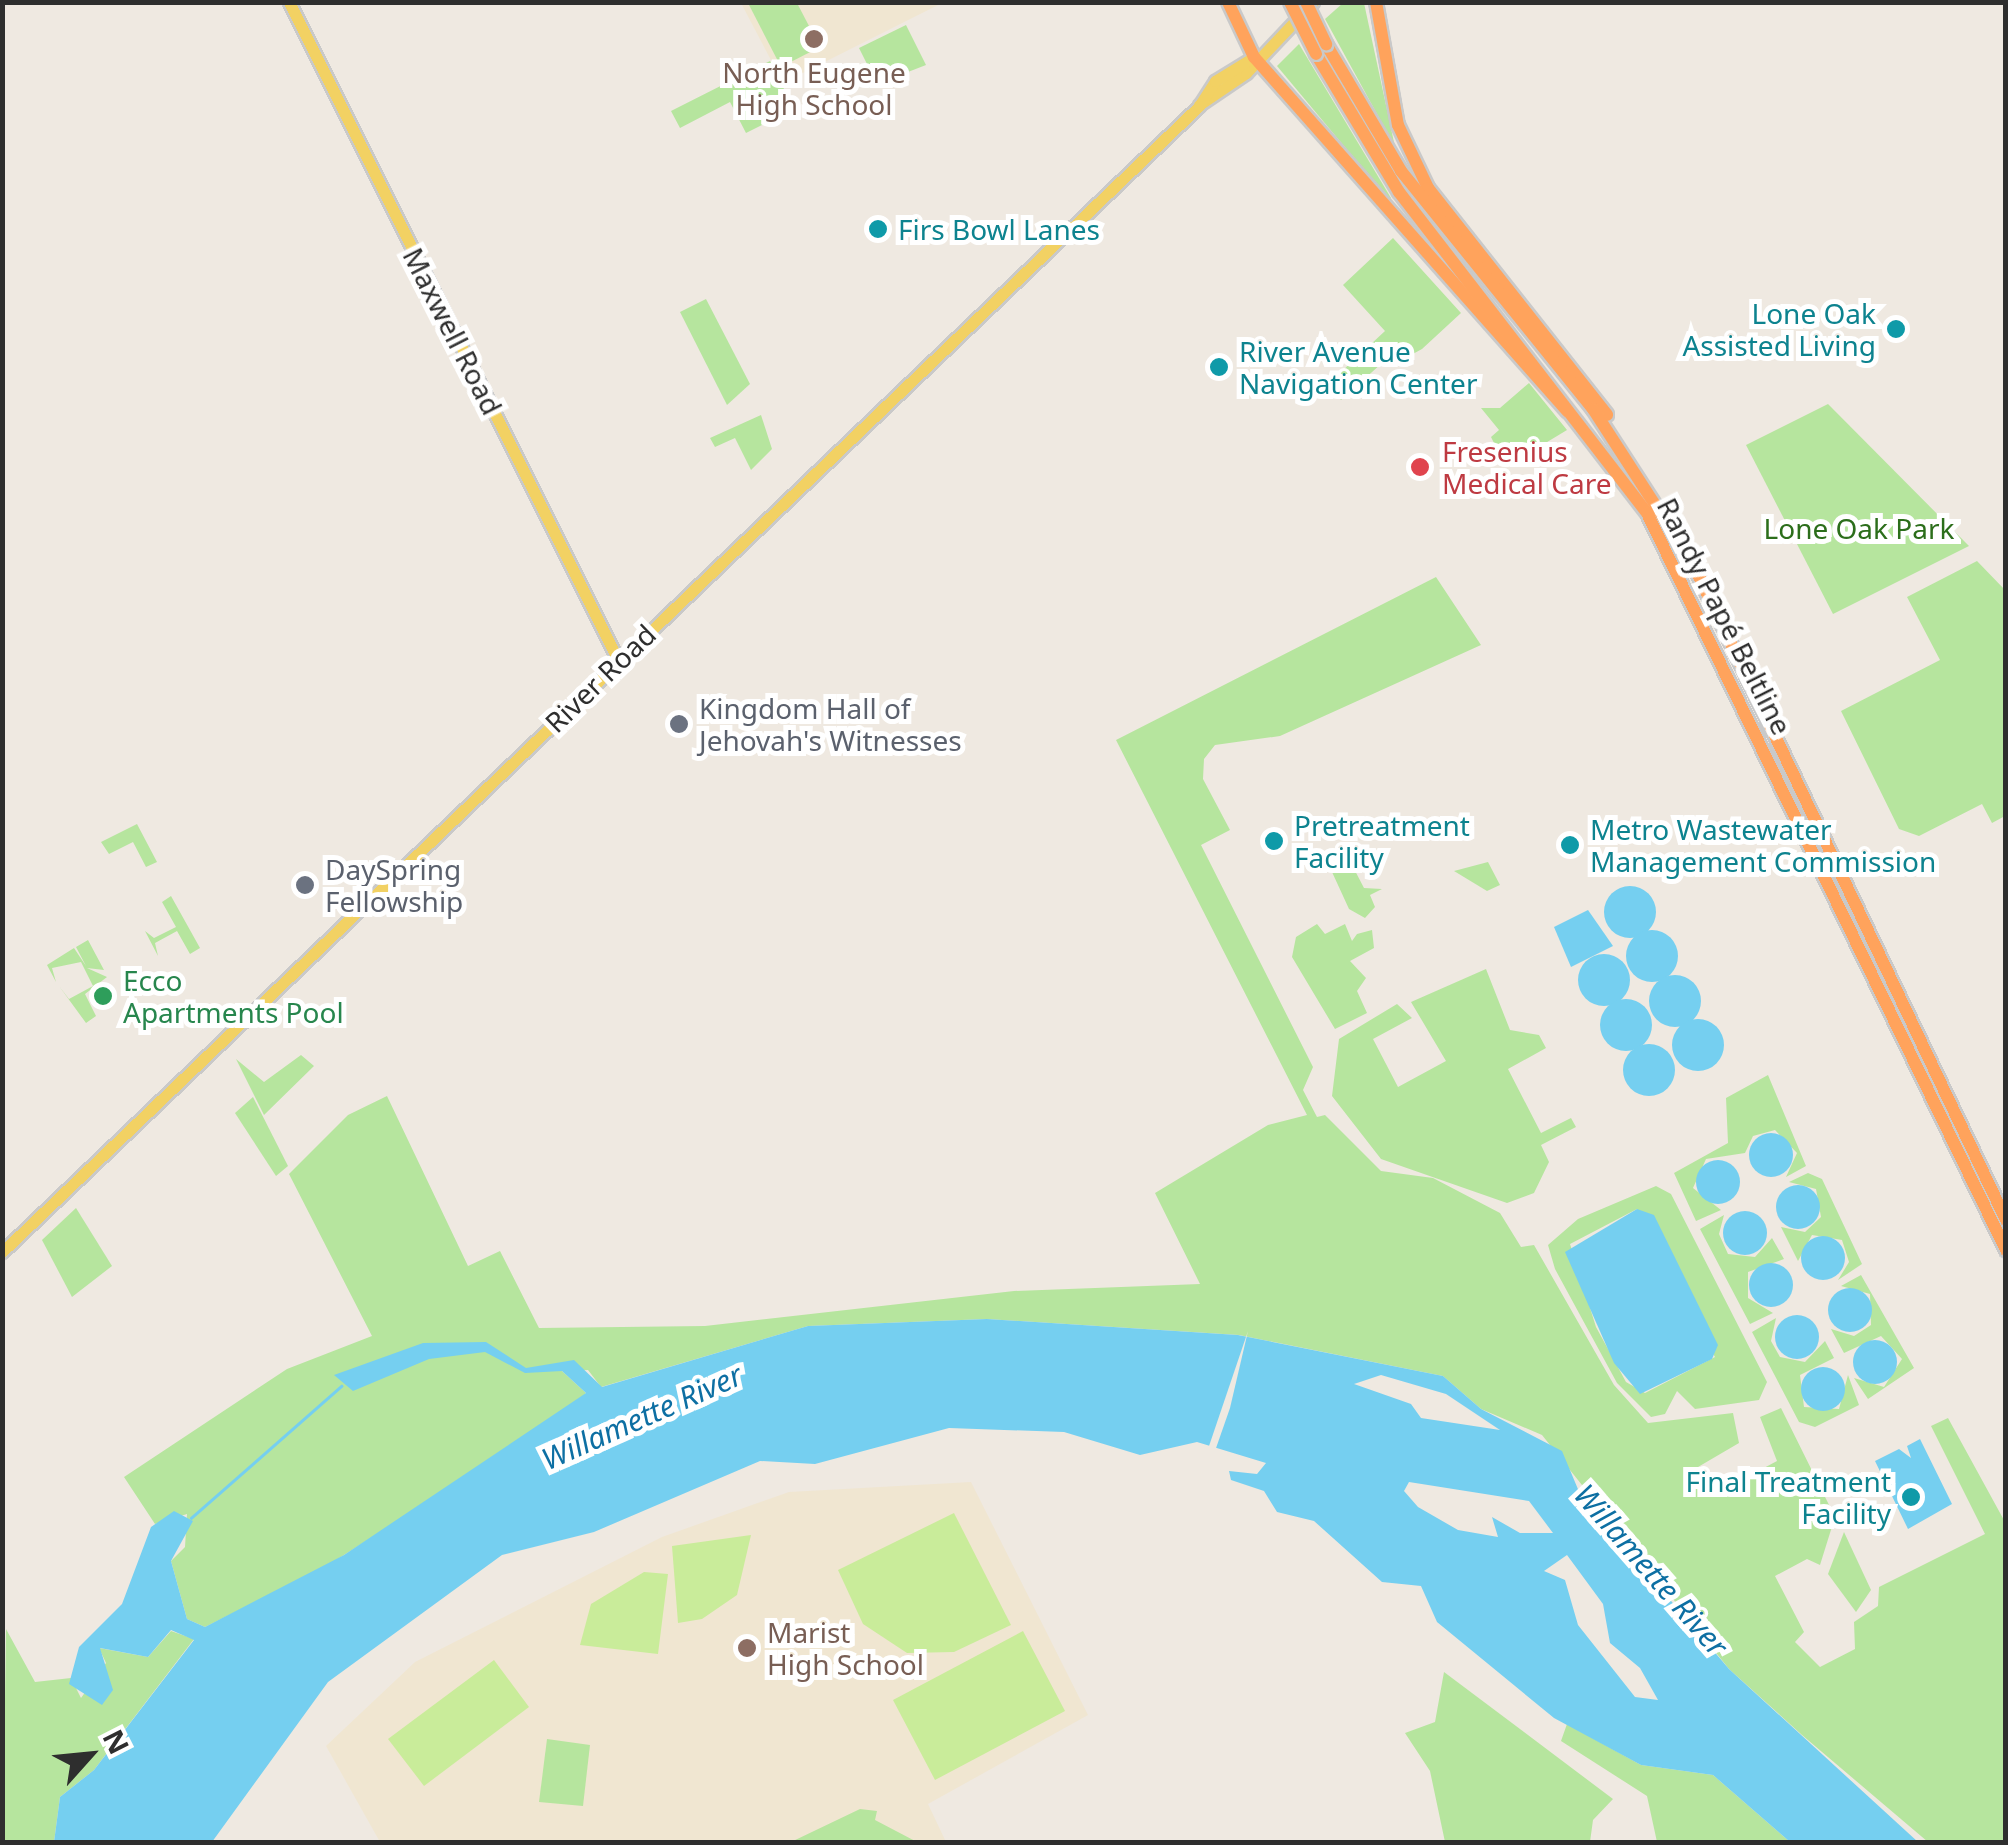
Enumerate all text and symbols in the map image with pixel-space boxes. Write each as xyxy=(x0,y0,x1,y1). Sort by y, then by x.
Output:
marker: North Eugene High School xyxy=(803,28,825,50)
place label: North Eugene High School xyxy=(722,55,906,121)
place label: Firs Bowl Lanes xyxy=(898,212,1100,246)
marker: Firs Bowl Lanes xyxy=(867,218,889,240)
street label: Maxwell Road xyxy=(397,242,509,420)
place label: Lone Oak Assisted Living xyxy=(1682,296,1876,362)
marker: Lone Oak Assisted Living xyxy=(1885,318,1907,340)
place label: River Avenue Navigation Center xyxy=(1239,334,1477,400)
marker: River Avenue Navigation Center xyxy=(1208,356,1230,378)
place label: Fresenius Medical Care xyxy=(1442,434,1611,500)
marker: Fresenius Medical Care xyxy=(1407,454,1433,480)
street label: Randy Papé Beltline xyxy=(1651,492,1799,740)
park label: Lone Oak Park xyxy=(1764,511,1954,545)
street label: River Road xyxy=(538,617,662,739)
place label: Kingdom Hall of Jehovah's Witnesses xyxy=(699,691,962,757)
marker: Kingdom Hall of Jehovah's Witnesses xyxy=(668,713,690,735)
place label: Pretreatment Facility xyxy=(1294,808,1470,874)
place label: Metro Wastewater Management Commission xyxy=(1590,812,1936,878)
marker: Pretreatment Facility xyxy=(1263,830,1285,852)
marker: Metro Wastewater Management Commission xyxy=(1559,834,1581,856)
place label: DaySpring Fellowship xyxy=(325,852,463,918)
marker: DaySpring Fellowship xyxy=(294,874,316,896)
place label: Ecco Apartments Pool xyxy=(123,963,344,1029)
marker: Ecco Apartments Pool xyxy=(92,985,114,1007)
water label: Willamette River xyxy=(536,1357,748,1477)
place label: Final Treatment Facility xyxy=(1686,1464,1891,1530)
water label: Willamette River xyxy=(1567,1477,1735,1663)
marker: Final Treatment Facility xyxy=(1900,1486,1922,1508)
place label: Marist High School xyxy=(767,1615,924,1681)
marker: Marist High School xyxy=(736,1637,758,1659)
north arrow xyxy=(40,1705,140,1805)
text: N xyxy=(95,1723,139,1760)

